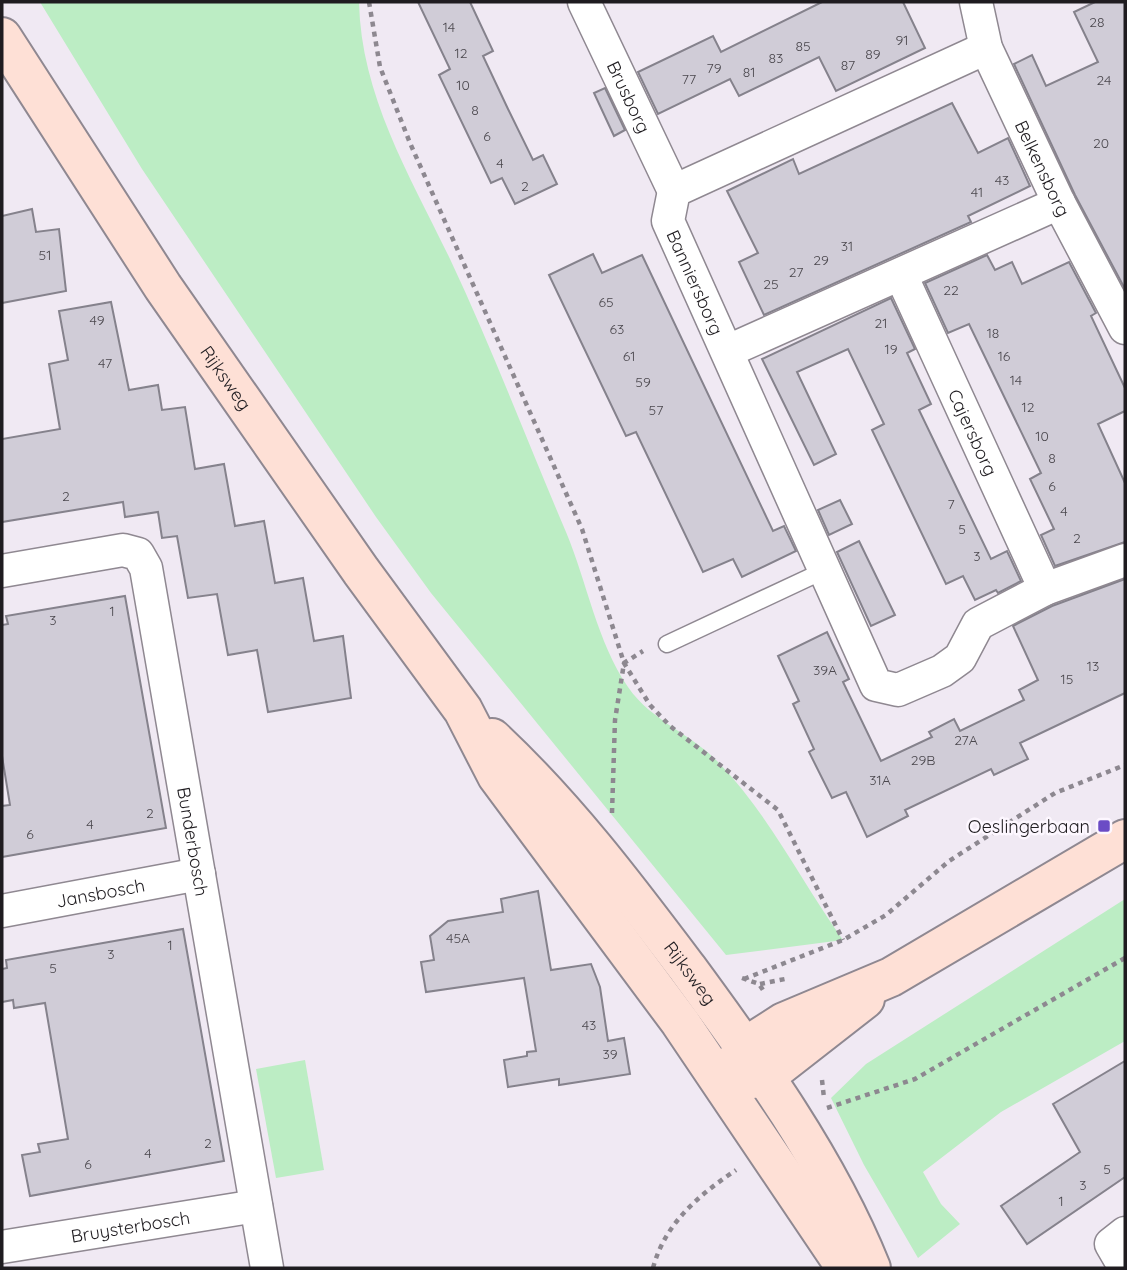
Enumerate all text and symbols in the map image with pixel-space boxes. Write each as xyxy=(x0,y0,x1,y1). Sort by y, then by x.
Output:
house number: 28 xyxy=(1089,13,1105,31)
house number: 14 xyxy=(443,18,455,36)
house number: 91 xyxy=(895,31,909,49)
house number: 85 xyxy=(795,37,811,55)
house number: 12 xyxy=(455,44,468,62)
house number: 89 xyxy=(865,45,881,63)
house number: 83 xyxy=(769,49,783,67)
house number: 87 xyxy=(841,56,855,74)
street label: Brusborg xyxy=(602,57,656,137)
house number: 79 xyxy=(707,59,722,77)
house number: 81 xyxy=(743,63,755,81)
house number: 77 xyxy=(682,70,696,88)
house number: 24 xyxy=(1097,71,1111,89)
house number: 10 xyxy=(456,76,470,94)
house number: 8 xyxy=(471,101,479,119)
street label: Belkensborg xyxy=(1010,116,1076,220)
house number: 6 xyxy=(483,127,491,145)
house number: 20 xyxy=(1093,134,1109,152)
house number: 4 xyxy=(496,154,504,172)
house number: 43 xyxy=(995,171,1009,189)
house number: 2 xyxy=(521,177,529,195)
house number: 41 xyxy=(971,183,983,201)
street label: Banniersborg xyxy=(662,226,729,338)
house number: 31 xyxy=(841,237,853,255)
house number: 51 xyxy=(39,246,51,264)
house number: 29 xyxy=(813,251,829,269)
house number: 27 xyxy=(789,263,803,281)
house number: 25 xyxy=(763,275,779,293)
house number: 22 xyxy=(943,281,959,299)
house number: 65 xyxy=(598,293,614,311)
house number: 49 xyxy=(90,311,105,329)
house number: 21 xyxy=(875,314,887,332)
house number: 63 xyxy=(610,320,624,338)
house number: 18 xyxy=(987,324,999,342)
house number: 19 xyxy=(885,340,898,358)
street label: Rijksweg xyxy=(196,341,257,415)
house number: 61 xyxy=(623,347,635,365)
house number: 16 xyxy=(998,347,1011,365)
house number: 47 xyxy=(98,354,112,372)
house number: 14 xyxy=(1010,371,1022,389)
house number: 59 xyxy=(635,373,651,391)
street label: Cajersborg xyxy=(943,385,1003,479)
house number: 12 xyxy=(1022,398,1035,416)
house number: 57 xyxy=(649,401,663,419)
house number: 10 xyxy=(1035,427,1049,445)
house number: 8 xyxy=(1048,449,1056,467)
house number: 6 xyxy=(1048,477,1056,495)
house number: 2 xyxy=(62,487,70,505)
house number: 7 xyxy=(947,495,955,513)
house number: 4 xyxy=(1060,502,1068,520)
house number: 5 xyxy=(958,520,966,538)
house number: 2 xyxy=(1073,529,1081,547)
house number: 3 xyxy=(973,547,981,565)
house number: 1 xyxy=(109,602,115,620)
house number: 3 xyxy=(49,611,57,629)
house number: 13 xyxy=(1087,657,1099,675)
house number: 39A xyxy=(813,661,837,679)
house number: 15 xyxy=(1061,670,1073,688)
house number: 27A xyxy=(954,731,978,749)
house number: 29B xyxy=(911,751,935,769)
house number: 31A xyxy=(869,771,891,789)
street label: Bunderbosch xyxy=(173,785,214,898)
house number: 2 xyxy=(146,804,154,822)
house number: 4 xyxy=(86,815,94,833)
place label: Oeslingerbaan xyxy=(968,815,1090,838)
marker: Oeslingerbaan xyxy=(1096,818,1112,834)
house number: 6 xyxy=(26,825,34,843)
street label: Jansbosch xyxy=(54,873,147,912)
house number: 45A xyxy=(446,929,470,947)
house number: 1 xyxy=(167,936,173,954)
street label: Rijksweg xyxy=(659,936,722,1009)
house number: 3 xyxy=(107,945,115,963)
house number: 5 xyxy=(49,959,57,977)
house number: 43 xyxy=(582,1016,596,1034)
house number: 39 xyxy=(602,1045,618,1063)
house number: 2 xyxy=(204,1134,212,1152)
house number: 4 xyxy=(144,1144,152,1162)
house number: 6 xyxy=(84,1155,92,1173)
house number: 5 xyxy=(1103,1160,1111,1178)
house number: 3 xyxy=(1079,1176,1087,1194)
house number: 1 xyxy=(1058,1192,1064,1210)
street label: Bruysterbosch xyxy=(69,1205,192,1247)

